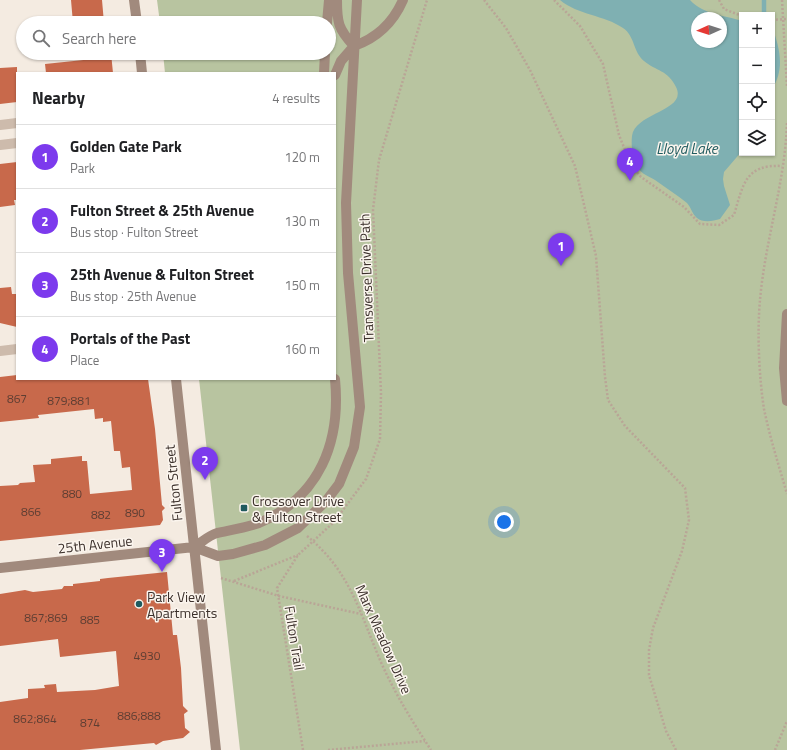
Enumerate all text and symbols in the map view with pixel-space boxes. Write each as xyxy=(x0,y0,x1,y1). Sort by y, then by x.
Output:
north arrow xyxy=(691,12,727,48)
map controls xyxy=(739,12,775,156)
button: + xyxy=(739,12,775,48)
search box xyxy=(16,16,336,60)
icon: search xyxy=(30,27,52,49)
text: Search here xyxy=(62,27,136,50)
button: − xyxy=(739,48,775,84)
button: locate xyxy=(739,84,775,120)
text: Nearby xyxy=(32,85,85,111)
text: 4 results xyxy=(272,88,320,108)
button: layers xyxy=(739,120,775,156)
text: Golden Gate Park xyxy=(70,135,182,158)
water label: Lloyd Lake xyxy=(656,137,719,160)
text: 1 xyxy=(41,147,49,167)
text: 120 m xyxy=(284,147,320,167)
pin: 4 xyxy=(617,148,643,181)
text: Park xyxy=(70,158,95,178)
text: Fulton Street & 25th Avenue xyxy=(70,199,254,222)
text: 2 xyxy=(41,211,49,231)
text: 130 m xyxy=(284,211,320,231)
street label: Transverse Drive Path xyxy=(353,213,379,343)
text: Bus stop · Fulton Street xyxy=(70,222,198,242)
pin: 1 xyxy=(548,233,574,266)
text: 25th Avenue & Fulton Street xyxy=(70,263,254,286)
text: 3 xyxy=(41,275,49,295)
text: 150 m xyxy=(284,275,320,295)
text: Bus stop · 25th Avenue xyxy=(70,286,196,306)
text: Portals of the Past xyxy=(70,327,190,350)
text: 4 xyxy=(41,339,49,359)
text: 160 m xyxy=(284,339,320,359)
text: Place xyxy=(70,350,99,370)
house number: 867 xyxy=(7,389,27,408)
house number: 879;881 xyxy=(47,391,91,410)
street label: Fulton Street xyxy=(159,444,187,522)
pin: 2 xyxy=(192,447,218,480)
house number: 880 xyxy=(62,484,82,503)
place label: Crossover Drive & Fulton Street xyxy=(252,490,344,527)
house number: 866 xyxy=(21,502,41,521)
house number: 890 xyxy=(125,503,145,522)
marker: Crossover Drive & Fulton Street xyxy=(239,503,249,513)
house number: 882 xyxy=(91,505,111,524)
your location xyxy=(494,512,514,532)
street label: 25th Avenue xyxy=(57,530,133,558)
pin: 3 xyxy=(149,539,175,572)
street label: Marx Meadow Drive xyxy=(350,581,418,697)
place label: Park View Apartments xyxy=(147,586,217,623)
marker: Park View Apartments xyxy=(134,599,144,609)
street label: Fulton Trail xyxy=(280,604,310,672)
house number: 867;869 xyxy=(24,608,68,627)
house number: 885 xyxy=(80,610,100,629)
house number: 4930 xyxy=(134,646,161,665)
house number: 886;888 xyxy=(117,706,161,725)
house number: 862;864 xyxy=(13,709,57,728)
house number: 874 xyxy=(80,713,100,732)

